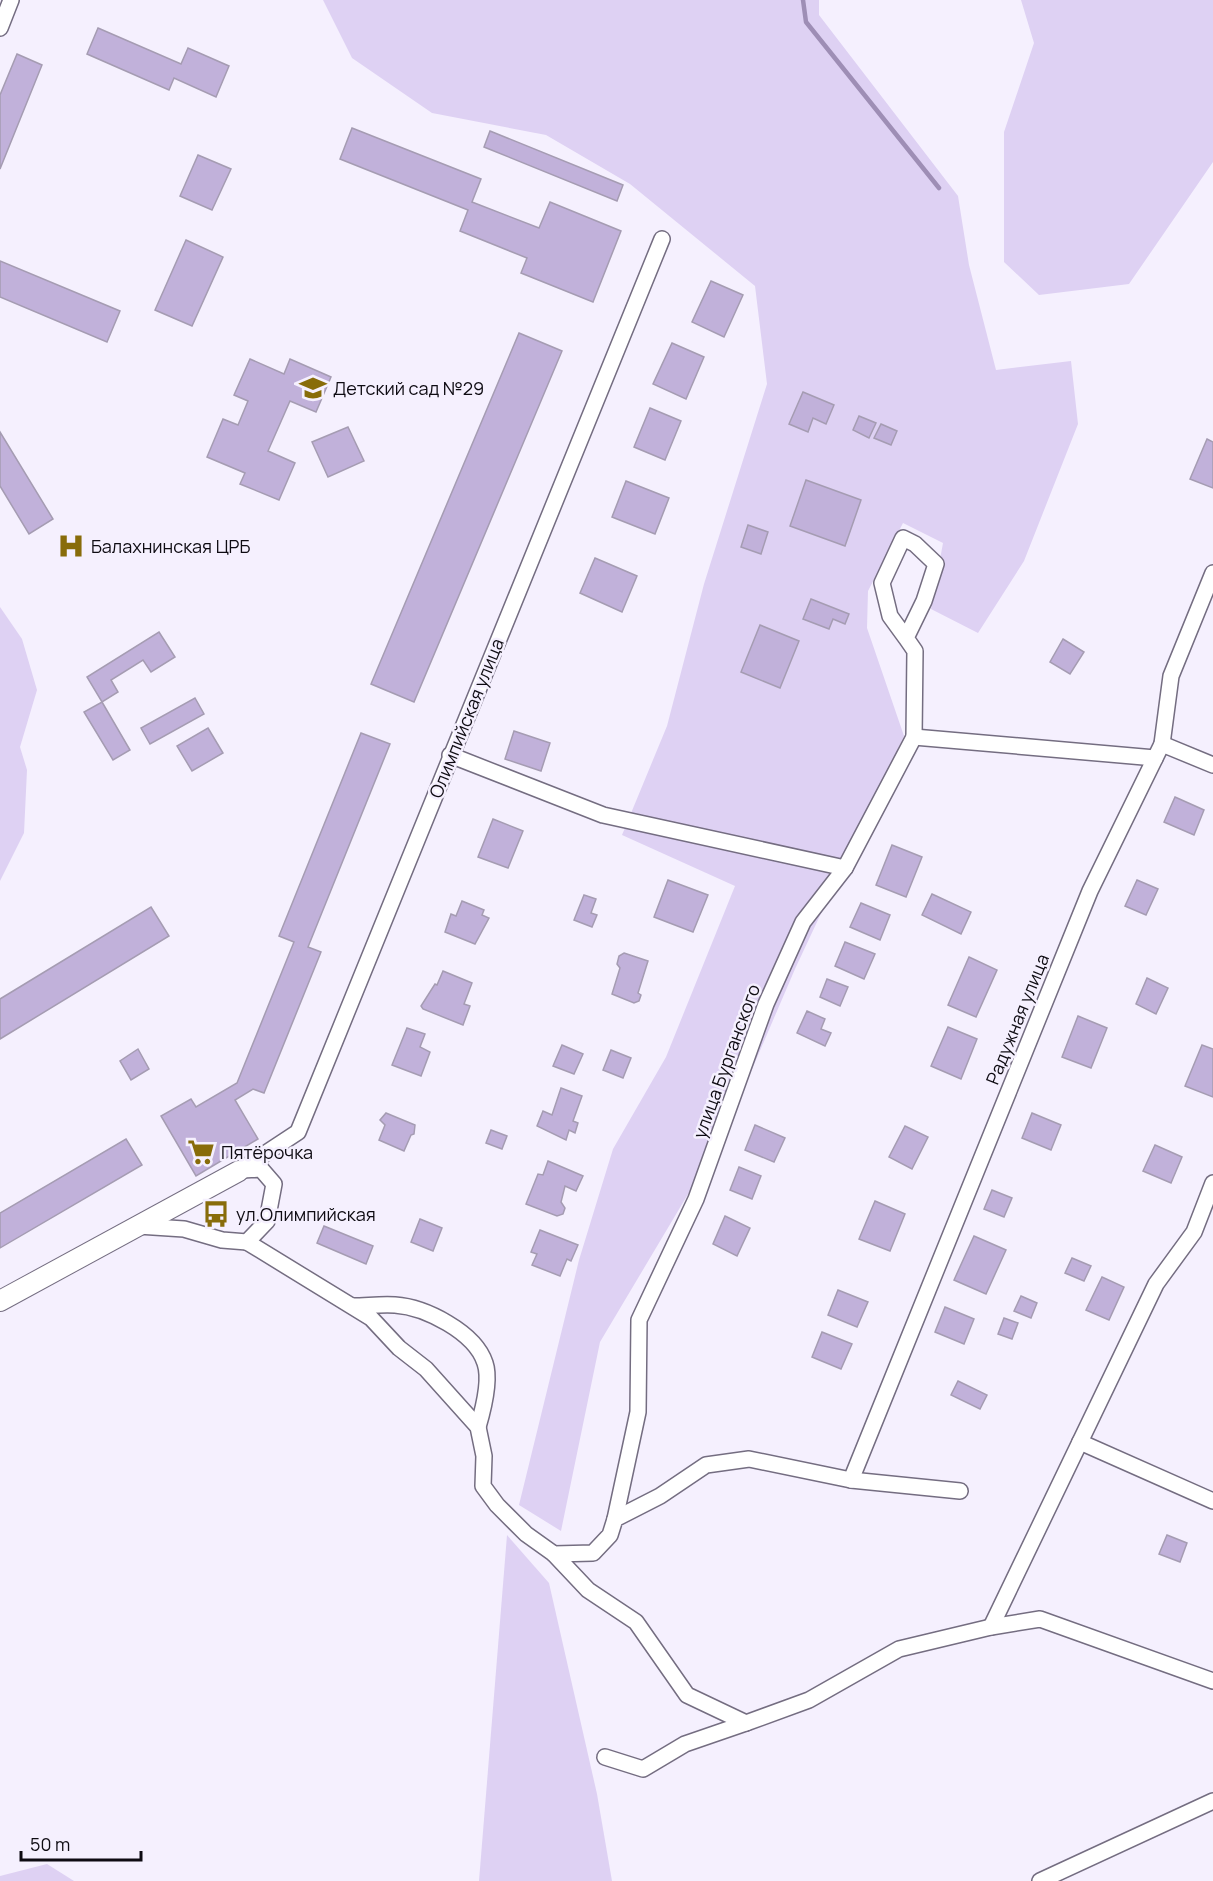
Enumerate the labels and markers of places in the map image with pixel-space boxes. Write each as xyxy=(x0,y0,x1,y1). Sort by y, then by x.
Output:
school or university icon: Детский сад №29 xyxy=(298,373,328,403)
place label: Детский сад №29 xyxy=(333,376,484,400)
hospital icon: Балахнинская ЦРБ xyxy=(56,531,86,561)
place label: Балахнинская ЦРБ xyxy=(91,534,250,558)
supermarket icon: Пятёрочка xyxy=(186,1137,216,1167)
place label: Пятёрочка xyxy=(221,1140,313,1164)
bus stop icon: ул.Олимпийская xyxy=(201,1199,231,1229)
place label: ул.Олимпийская xyxy=(236,1202,376,1226)

